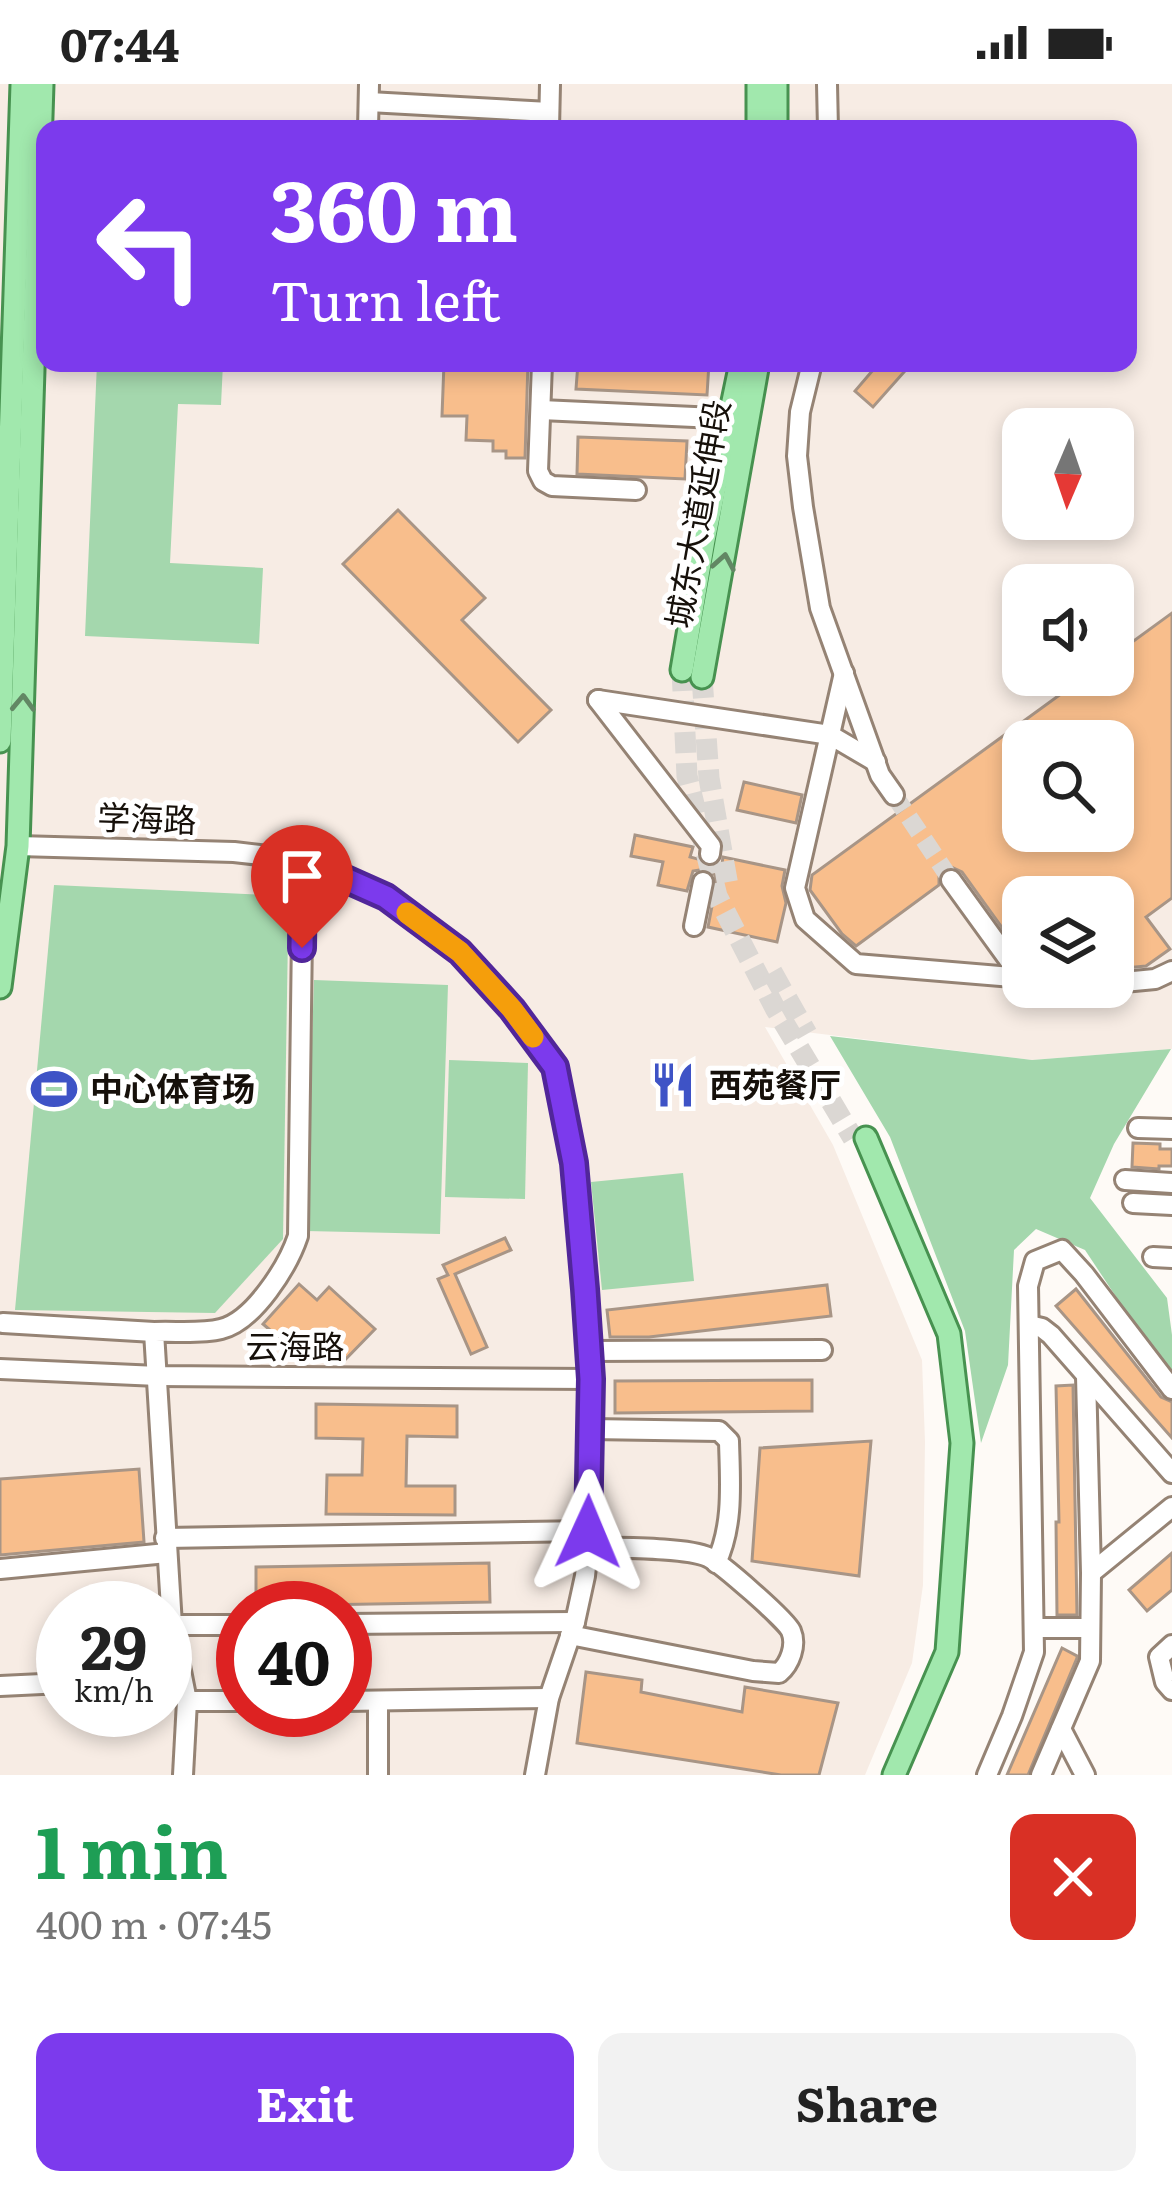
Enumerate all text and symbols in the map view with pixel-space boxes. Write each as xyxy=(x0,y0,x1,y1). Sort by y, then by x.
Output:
text: 07:44 xyxy=(60,9,179,76)
text: 360 m xyxy=(270,143,518,268)
icon: left xyxy=(72,168,228,324)
text: Turn left xyxy=(270,257,501,338)
street label: 城东大道延伸段 xyxy=(651,396,740,632)
north arrow xyxy=(1002,408,1134,540)
map controls xyxy=(1002,408,1134,1008)
one-way arrow xyxy=(710,552,736,572)
button: sound xyxy=(1002,564,1134,696)
one-way arrow xyxy=(10,693,36,712)
button: search xyxy=(1002,720,1134,852)
street label: 学海路 xyxy=(97,790,197,843)
pin xyxy=(251,825,353,948)
icon: arrive xyxy=(269,843,335,909)
button: layers xyxy=(1002,876,1134,1008)
place label: 西苑餐厅 xyxy=(709,1058,841,1107)
restaurant icon: 西苑餐厅 xyxy=(648,1060,698,1110)
place label: 中心体育场 xyxy=(90,1062,255,1111)
sports icon: 中心体育场 xyxy=(29,1064,79,1114)
street label: 云海路 xyxy=(246,1320,345,1369)
position arrow xyxy=(525,1469,651,1595)
speed limit sign: 40 xyxy=(216,1581,372,1737)
text: 29 xyxy=(81,1599,147,1688)
text: km/h xyxy=(74,1667,154,1711)
text: 1 min xyxy=(36,1794,228,1901)
button: close xyxy=(1010,1814,1136,1940)
text: 400 m · 07:45 xyxy=(36,1893,272,1951)
button: Exit xyxy=(36,2033,574,2171)
button: Share xyxy=(598,2033,1136,2171)

